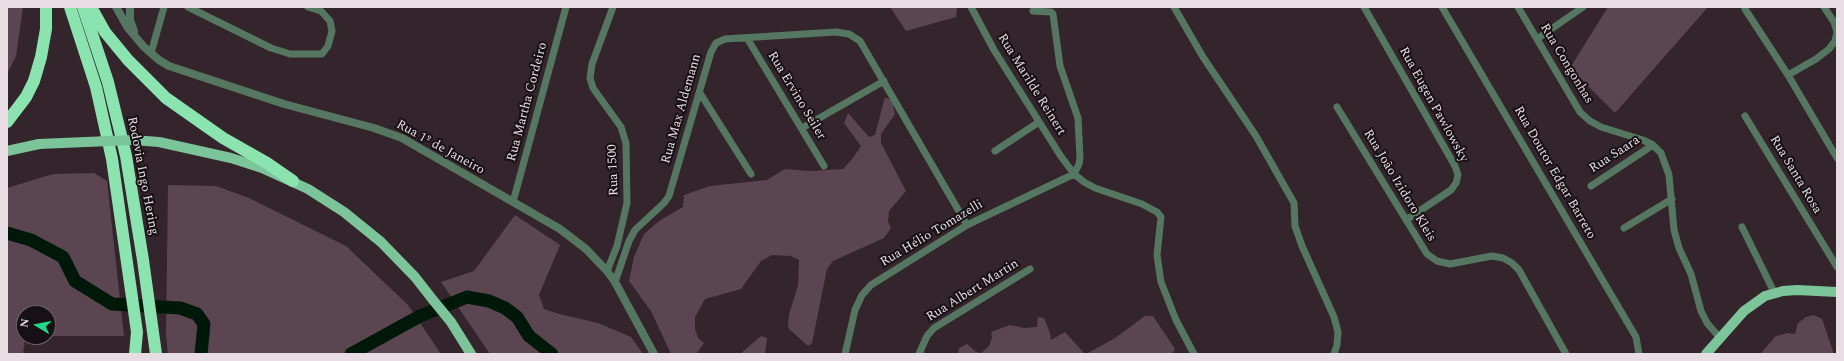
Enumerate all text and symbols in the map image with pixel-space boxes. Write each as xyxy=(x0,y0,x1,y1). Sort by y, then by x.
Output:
street label: Rua Congonhas xyxy=(1536,21,1596,107)
street label: Rua Marilde Reinert xyxy=(993,31,1069,139)
street label: Rua Martha Cordeiro xyxy=(505,41,551,163)
street label: Rua Eugen Pawlowsky xyxy=(1395,45,1471,165)
street label: Rua Ervino Seiler xyxy=(764,49,828,143)
street label: Rua Max Aldemann xyxy=(659,52,705,166)
street label: Rua Doutor Edgar Barreto xyxy=(1510,104,1598,242)
street label: Rodovia Ingo Hering xyxy=(123,115,161,237)
street label: Rua 1º de Janeiro xyxy=(393,117,487,179)
street label: Rua João Izidoro Kleis xyxy=(1359,127,1439,245)
street label: Rua Saara xyxy=(1587,133,1643,177)
street label: Rua Santa Rosa xyxy=(1766,133,1824,217)
street label: Rua 1500 xyxy=(605,144,623,196)
street label: Rua Hélio Tomazelli xyxy=(878,197,986,271)
street label: Rua Albert Martin xyxy=(924,256,1022,326)
north arrow xyxy=(16,305,56,345)
text: N xyxy=(16,317,34,329)

